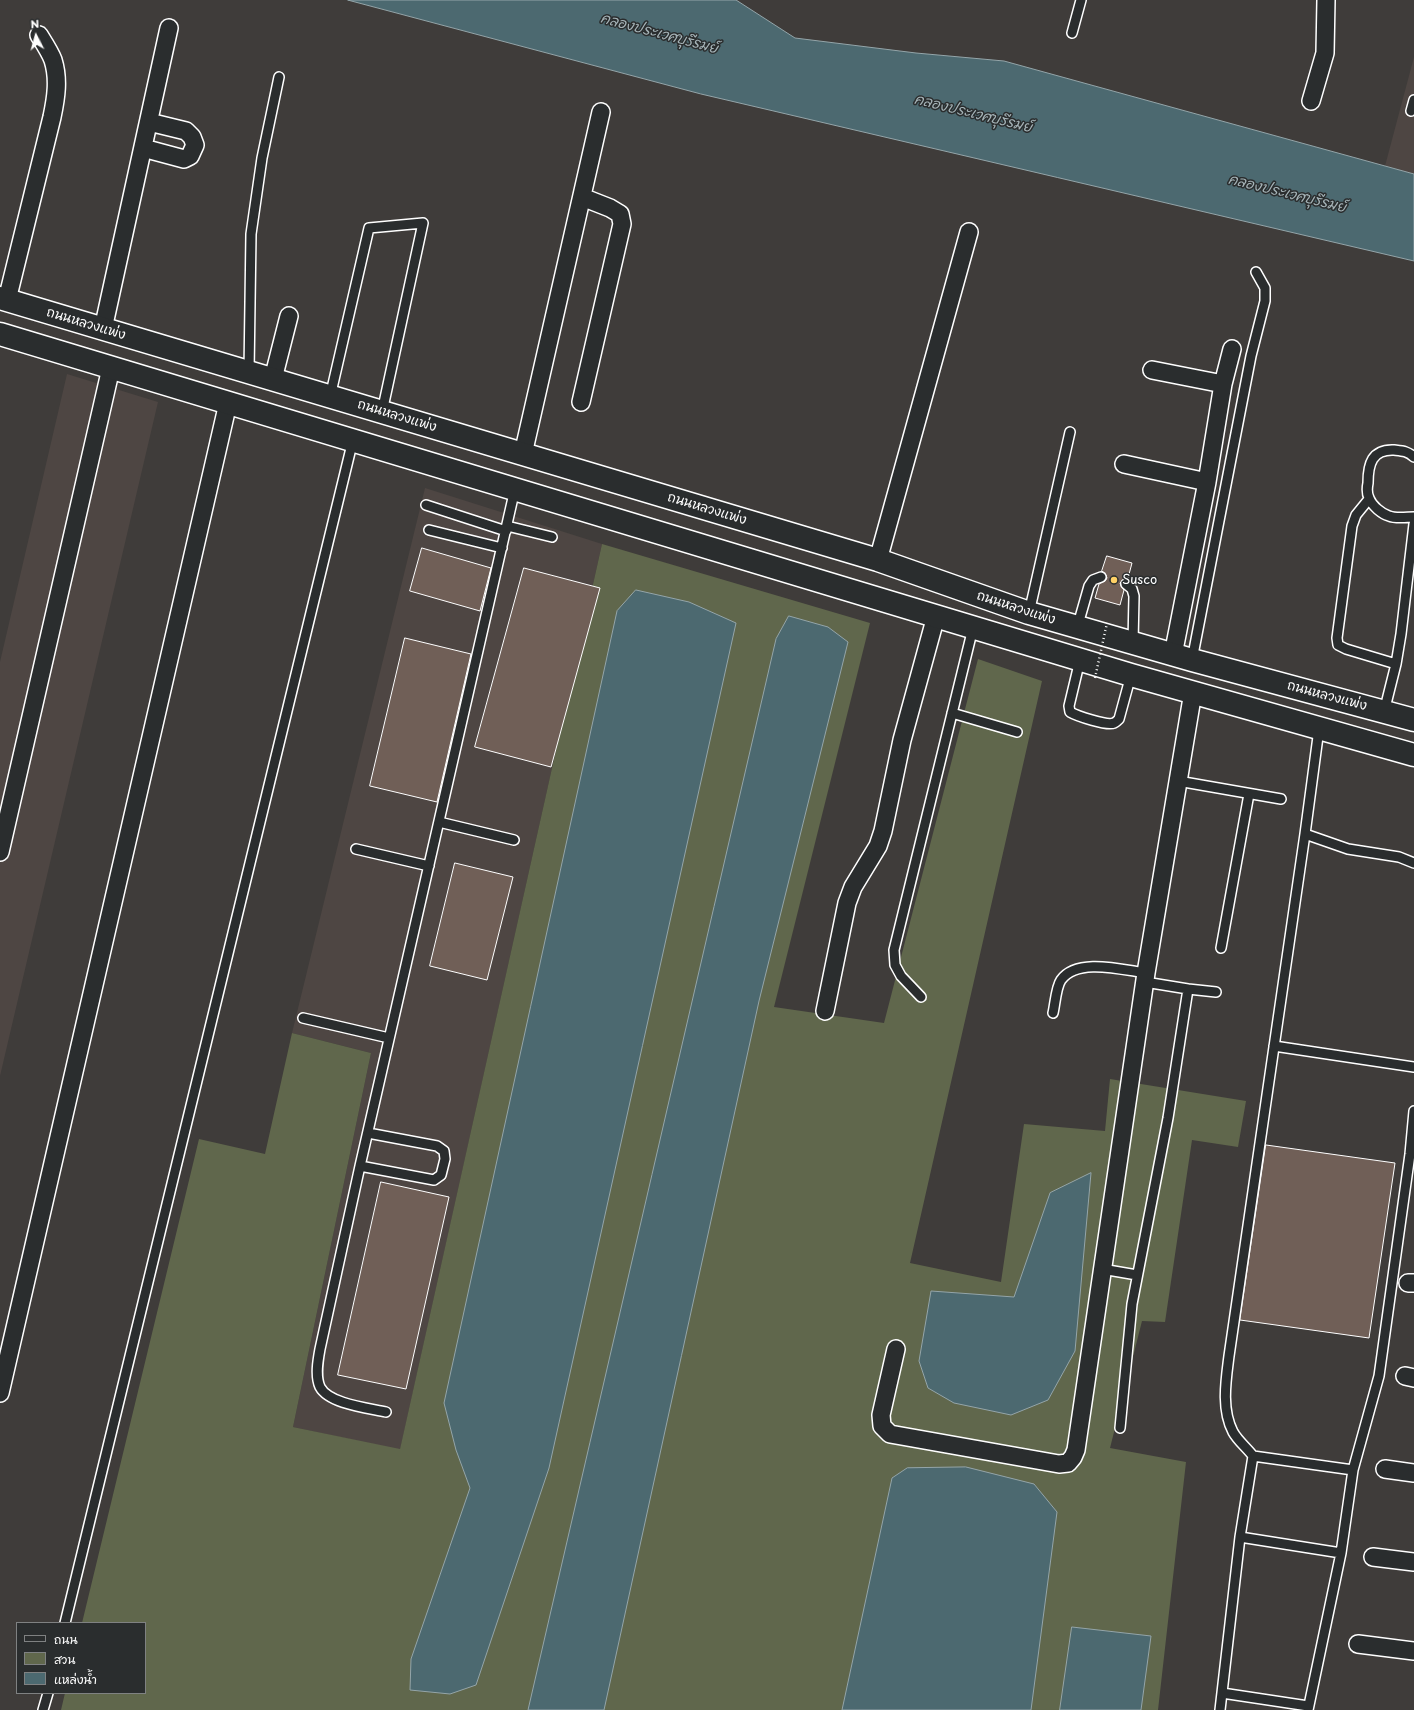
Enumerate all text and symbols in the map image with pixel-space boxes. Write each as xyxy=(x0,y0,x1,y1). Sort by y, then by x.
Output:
water label: คลองประเวศบุรีรมย์ xyxy=(599,10,719,58)
text: N xyxy=(29,15,40,32)
north arrow xyxy=(16,16,56,56)
water label: คลองประเวศบุรีรมย์ xyxy=(913,91,1033,137)
water label: คลองประเวศบุรีรมย์ xyxy=(1227,171,1347,217)
street label: ถนนหลวงแพ่ง xyxy=(45,305,127,343)
street label: ถนนหลวงแพ่ง xyxy=(356,397,438,435)
street label: ถนนหลวงแพ่ง xyxy=(666,490,748,528)
place label: Susco xyxy=(1122,572,1157,588)
marker: Susco xyxy=(1109,575,1119,585)
street label: ถนนหลวงแพ่ง xyxy=(975,588,1057,628)
street label: ถนนหลวงแพ่ง xyxy=(1285,678,1369,714)
legend xyxy=(16,1622,146,1694)
text: ถนน xyxy=(54,1630,78,1648)
text: สวน xyxy=(54,1650,75,1668)
text: แหล่งน้ำ xyxy=(54,1670,97,1688)

